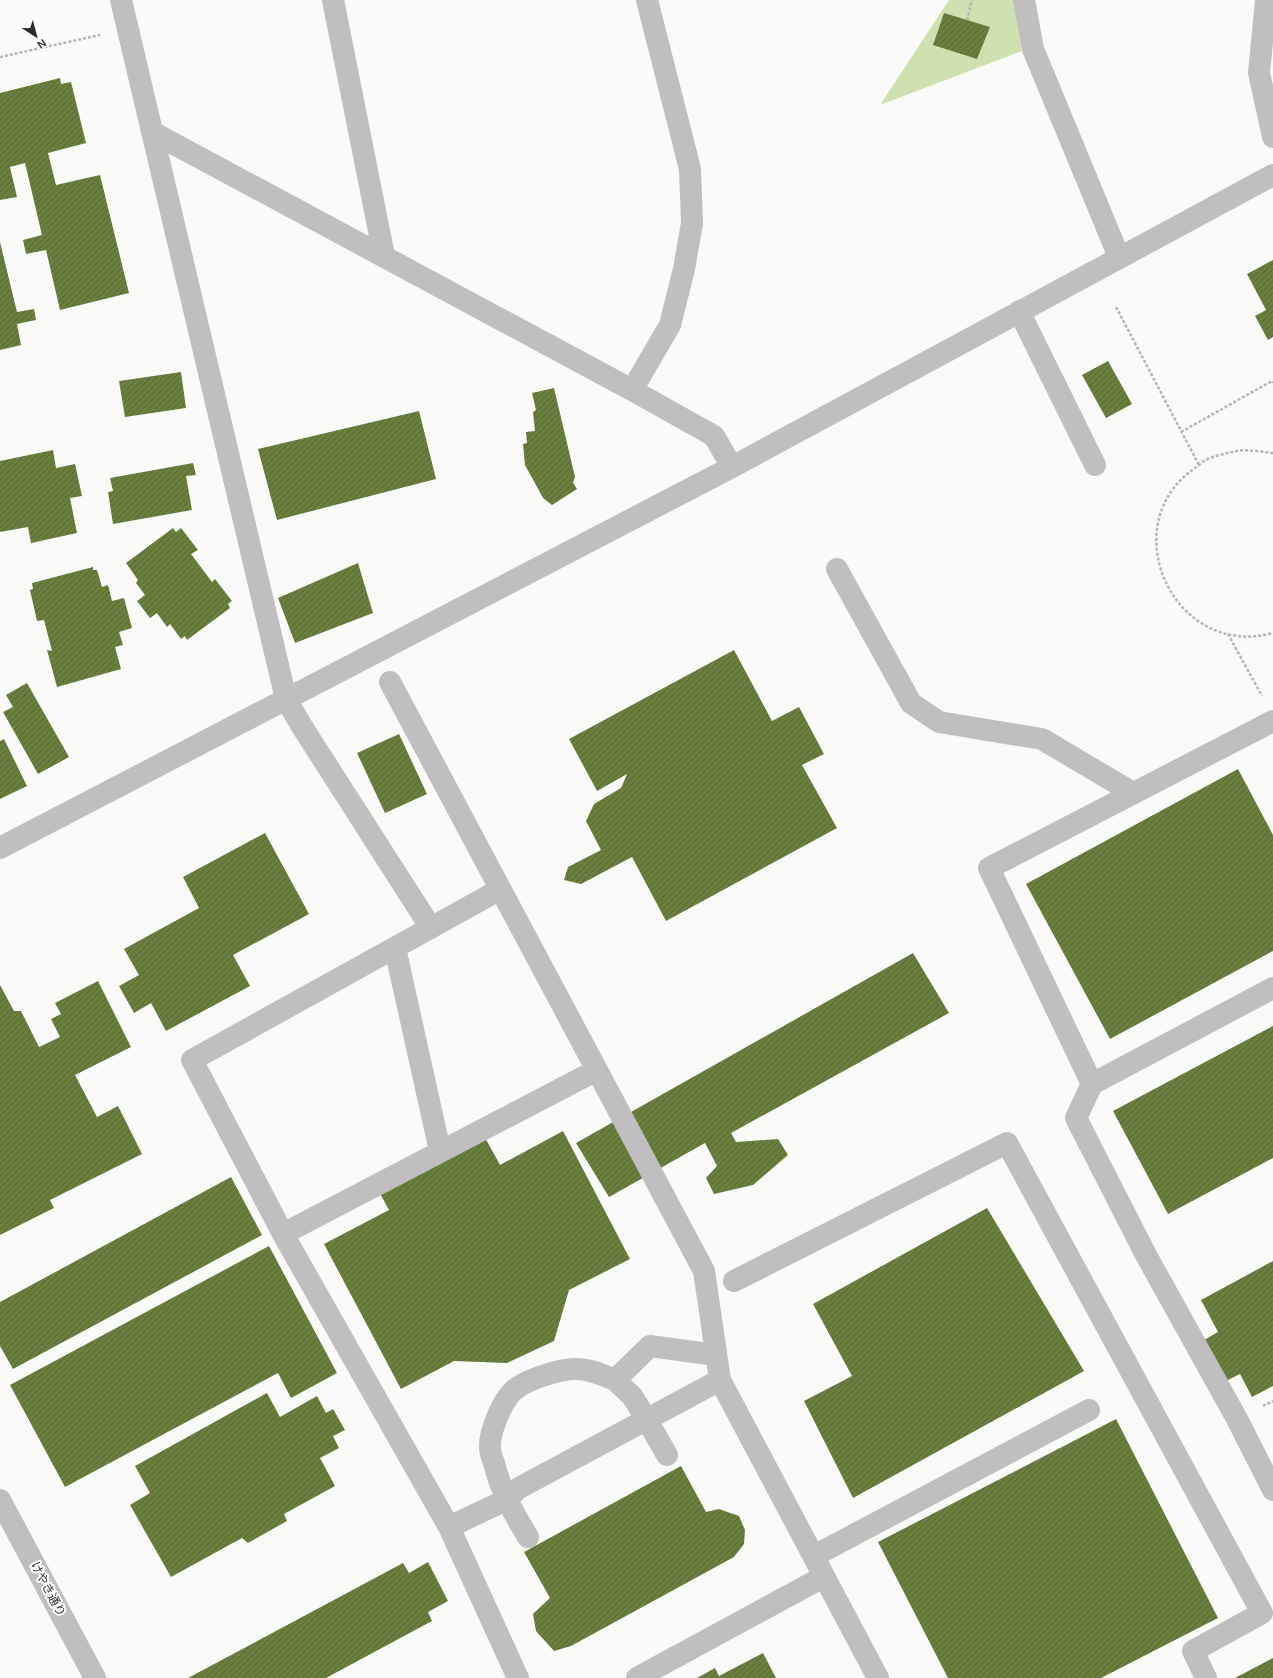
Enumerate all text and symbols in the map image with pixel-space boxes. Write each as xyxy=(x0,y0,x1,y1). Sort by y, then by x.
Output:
north arrow xyxy=(16,16,56,56)
text: N xyxy=(35,37,49,51)
street label: けやき通り xyxy=(28,1559,68,1619)

